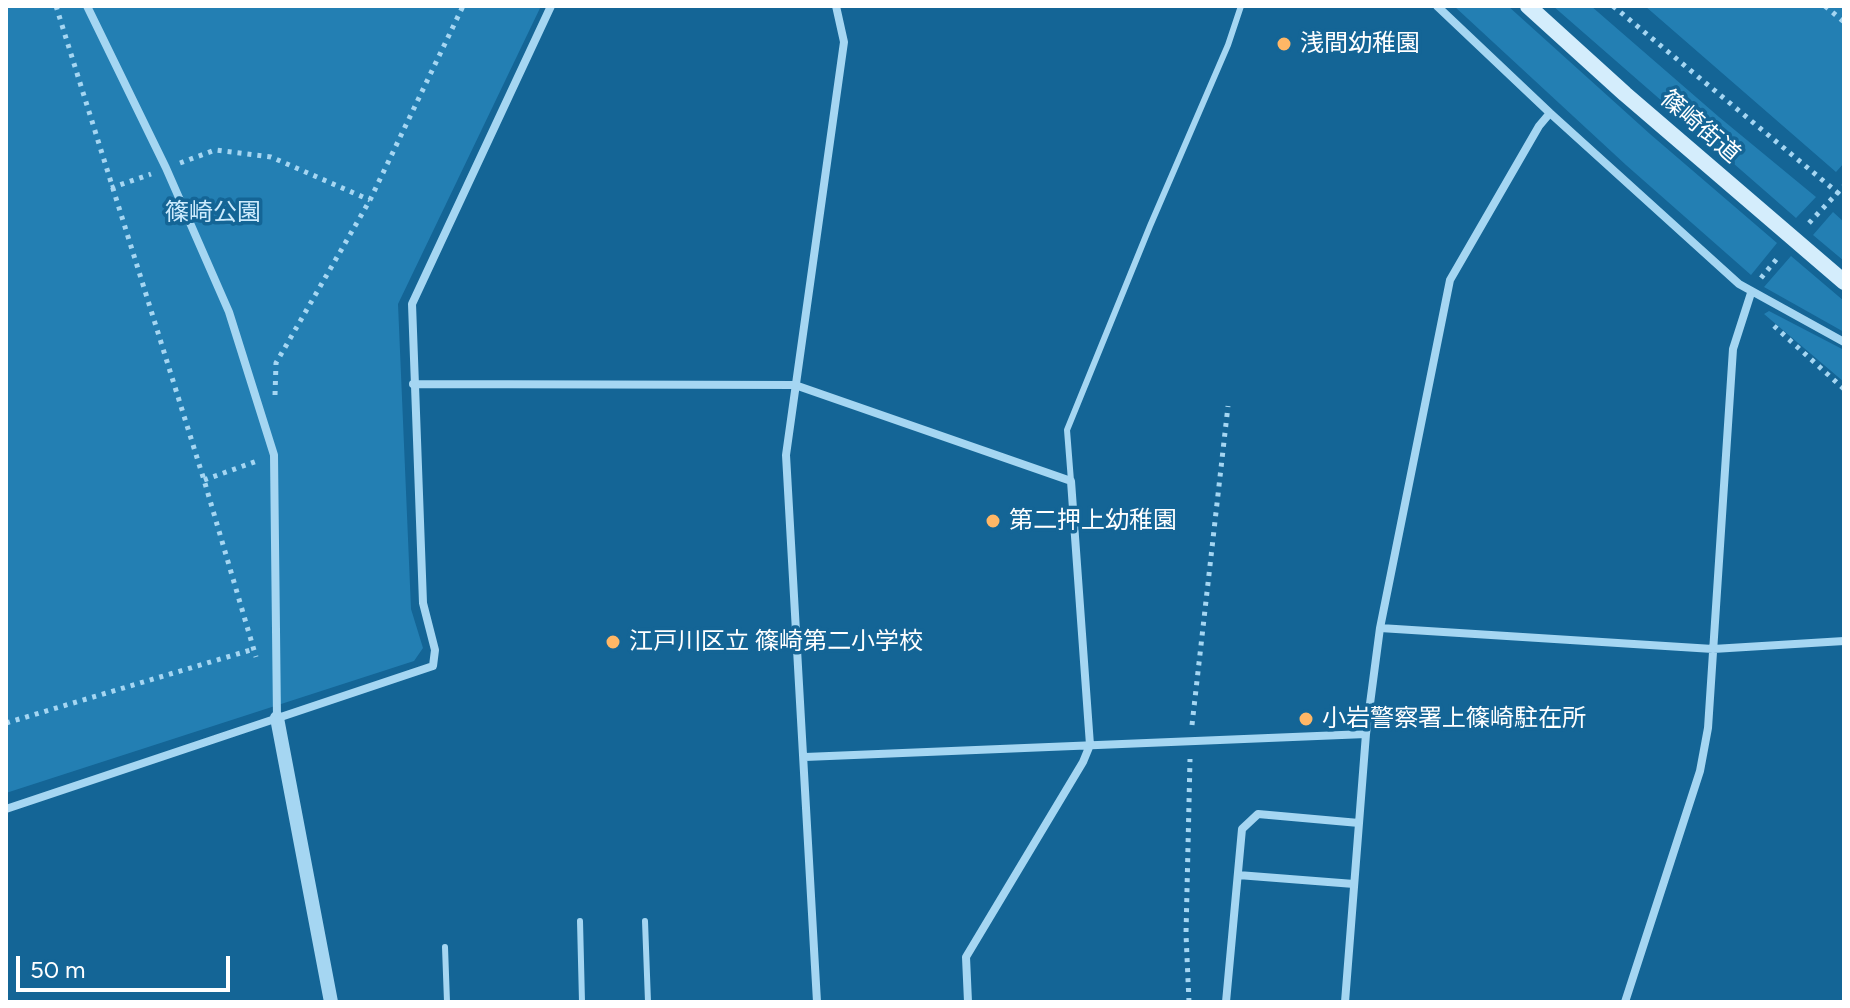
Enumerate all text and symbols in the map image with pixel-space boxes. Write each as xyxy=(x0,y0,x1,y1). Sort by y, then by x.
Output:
place label: 浅間幼稚園 xyxy=(1300,30,1420,58)
marker: 浅間幼稚園 xyxy=(1275,35,1293,53)
street label: 篠崎街道 xyxy=(1654,85,1746,169)
park label: 篠崎公園 xyxy=(165,199,261,227)
place label: 第二押上幼稚園 xyxy=(1009,507,1177,535)
marker: 第二押上幼稚園 xyxy=(984,512,1002,530)
place label: 江戸川区立 篠崎第二小学校 xyxy=(629,628,923,656)
marker: 江戸川区立 篠崎第二小学校 xyxy=(604,633,622,651)
place label: 小岩警察署上篠崎駐在所 xyxy=(1322,705,1586,733)
marker: 小岩警察署上篠崎駐在所 xyxy=(1297,710,1315,728)
scale bar xyxy=(20,940,234,990)
text: 50 m xyxy=(30,955,86,984)

